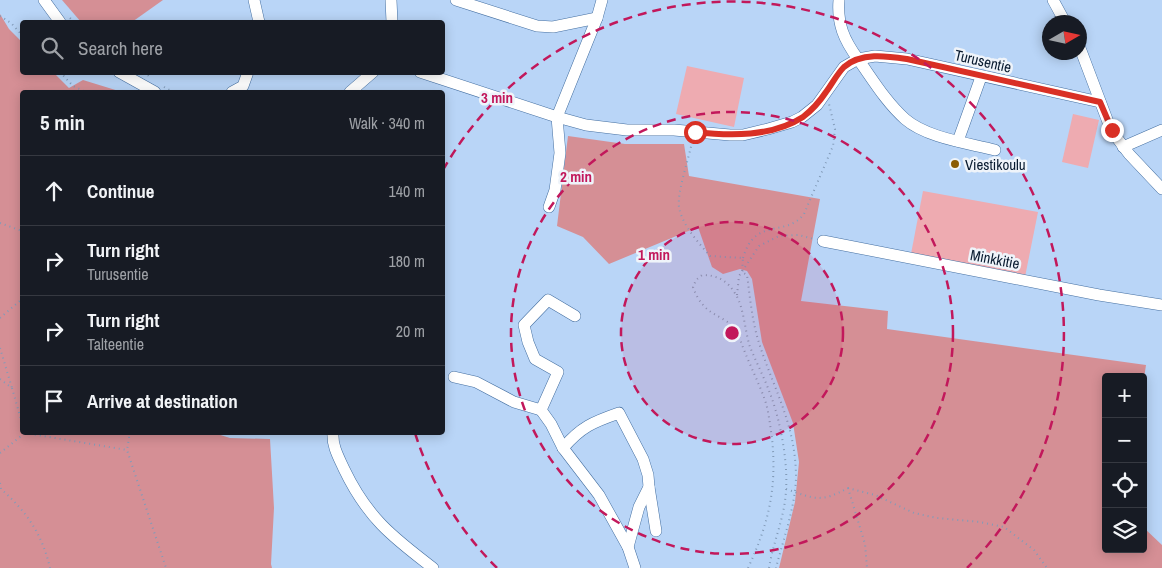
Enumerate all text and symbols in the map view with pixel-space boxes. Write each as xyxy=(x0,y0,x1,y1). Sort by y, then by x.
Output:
north arrow xyxy=(1042,15,1087,60)
search box xyxy=(20,20,445,75)
icon: search xyxy=(38,34,66,62)
text: Search here xyxy=(78,35,163,61)
street label: Turusentie xyxy=(952,44,1014,78)
text: 3 min xyxy=(481,87,513,108)
text: 5 min xyxy=(40,108,85,137)
text: Walk · 340 m xyxy=(349,112,425,134)
route end xyxy=(1101,119,1124,142)
route start xyxy=(684,121,707,144)
place label: Viestikoulu xyxy=(965,154,1026,175)
marker: Viestikoulu xyxy=(949,158,961,170)
text: 2 min xyxy=(560,166,592,187)
icon: ahead xyxy=(40,177,68,205)
text: Continue xyxy=(87,178,155,204)
text: 140 m xyxy=(389,180,425,202)
text: Turn right xyxy=(87,237,159,263)
text: 1 min xyxy=(638,244,670,265)
street label: Minkkitie xyxy=(969,244,1022,274)
icon: right xyxy=(40,247,68,275)
text: 180 m xyxy=(389,250,425,272)
text: Turusentie xyxy=(87,263,149,285)
text: Turn right xyxy=(87,307,159,333)
icon: right xyxy=(40,317,68,345)
text: 20 m xyxy=(396,320,425,342)
centre of rings xyxy=(723,324,741,342)
text: Talteentie xyxy=(87,333,144,355)
map controls xyxy=(1102,373,1147,553)
button: + xyxy=(1102,373,1147,418)
icon: arrive xyxy=(40,387,68,415)
text: Arrive at destination xyxy=(87,388,238,414)
button: − xyxy=(1102,418,1147,463)
button: locate xyxy=(1102,463,1147,508)
button: layers xyxy=(1102,508,1147,553)

